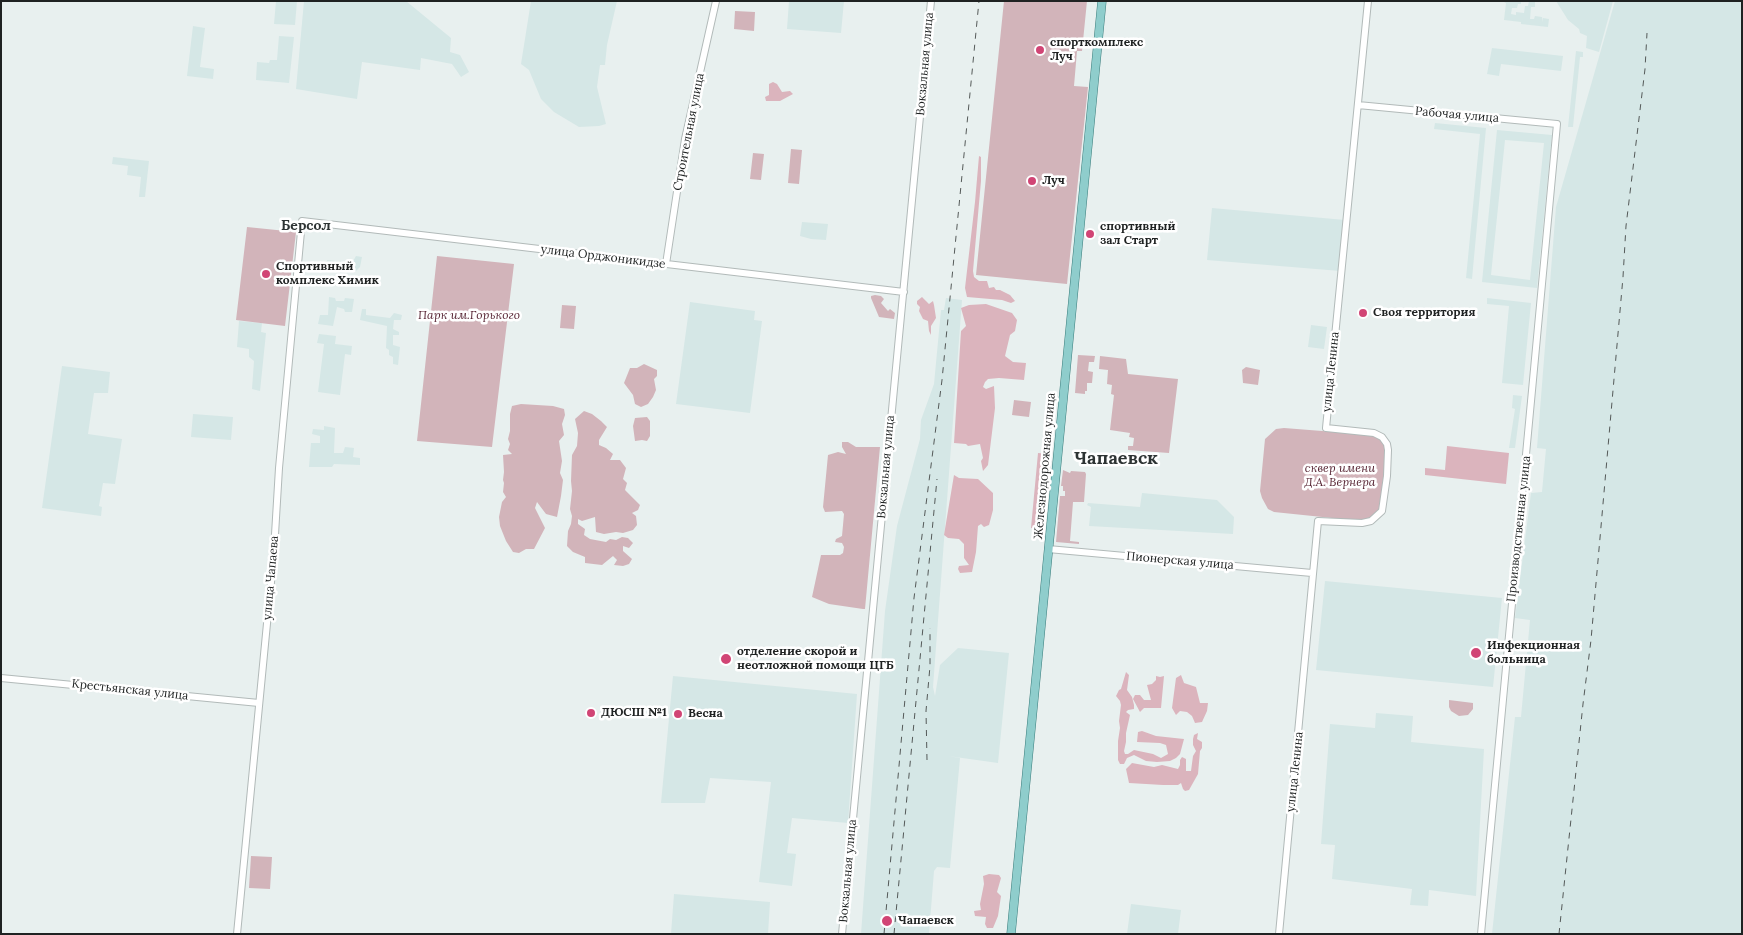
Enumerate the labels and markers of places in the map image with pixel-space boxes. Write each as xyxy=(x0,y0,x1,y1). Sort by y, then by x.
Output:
place label: спорткомплекс Луч xyxy=(1050,36,1143,64)
marker: спорткомплекс Луч xyxy=(1034,44,1046,56)
place label: Луч xyxy=(1042,174,1065,188)
marker: Луч xyxy=(1026,175,1038,187)
place label: спортивный зал Старт xyxy=(1100,220,1175,248)
marker: спортивный зал Старт xyxy=(1084,228,1096,240)
place label: Спортивный комплекс Химик xyxy=(276,260,379,288)
marker: Спортивный комплекс Химик xyxy=(260,268,272,280)
place label: Своя территория xyxy=(1373,306,1476,320)
marker: Своя территория xyxy=(1357,307,1369,319)
place label: Инфекционная больница xyxy=(1487,639,1580,667)
place label: отделение скорой и неотложной помощи ЦГБ xyxy=(737,645,894,673)
marker: Инфекционная больница xyxy=(1469,646,1483,660)
marker: отделение скорой и неотложной помощи ЦГБ xyxy=(719,652,733,666)
place label: ДЮСШ №1 xyxy=(601,706,667,720)
marker: ДЮСШ №1 xyxy=(585,707,597,719)
place label: Весна xyxy=(688,707,723,721)
marker: Весна xyxy=(672,708,684,720)
marker: Чапаевск xyxy=(880,914,894,928)
place label: Чапаевск xyxy=(898,914,954,928)

